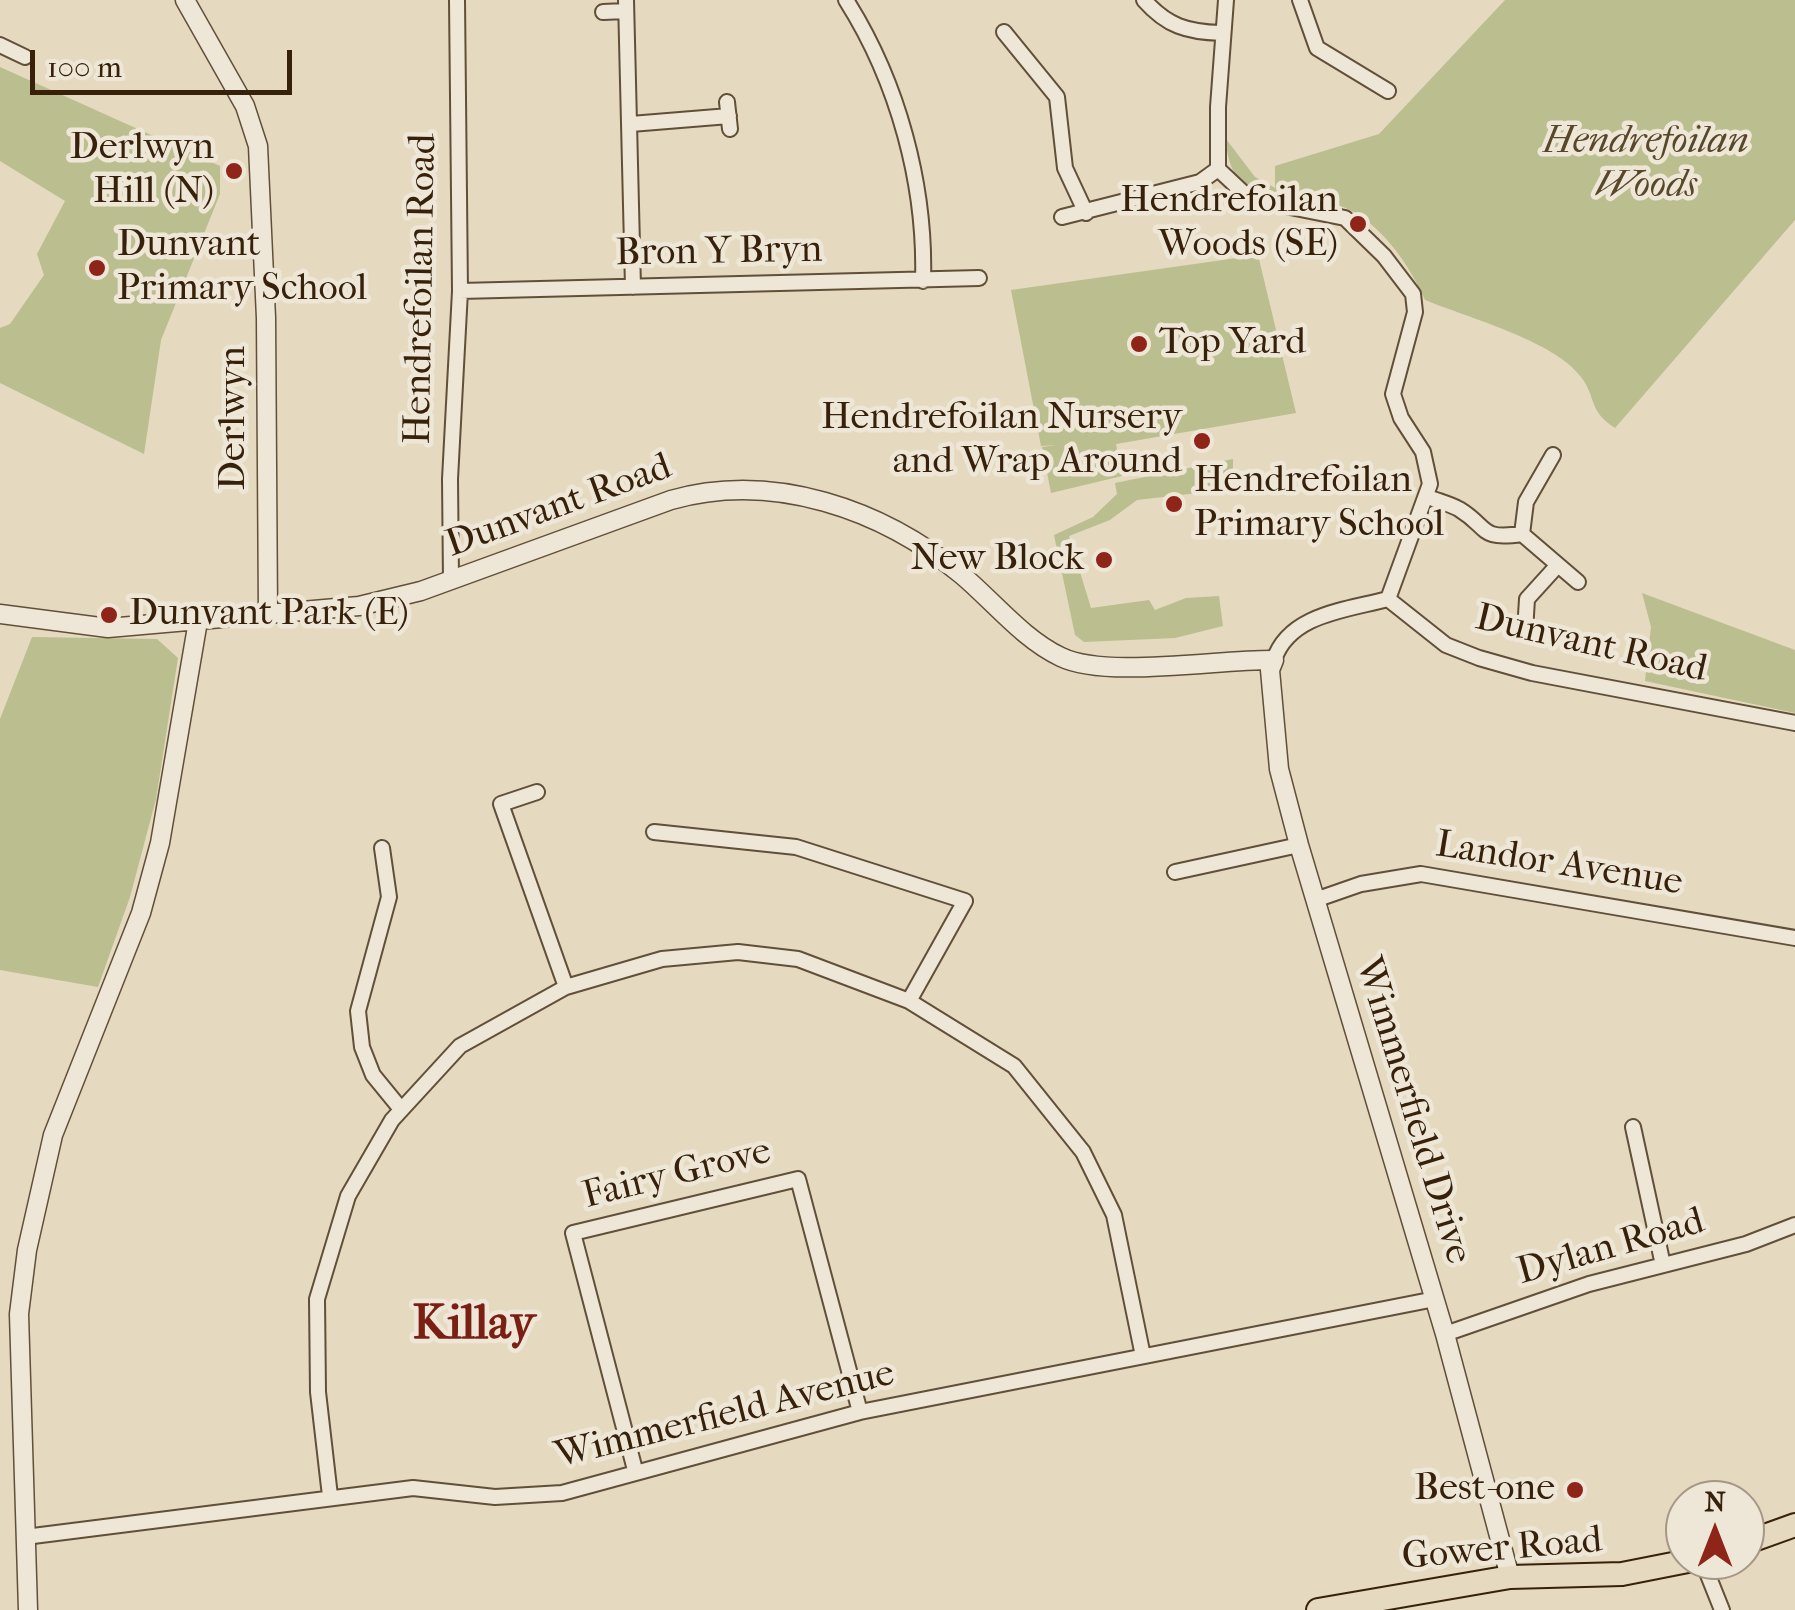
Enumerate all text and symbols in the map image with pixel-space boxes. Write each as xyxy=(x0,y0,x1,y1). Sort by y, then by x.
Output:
scale bar xyxy=(35,30,298,92)
text: 100 m xyxy=(47,50,122,85)
park label: Hendrefoilan Woods xyxy=(1543,120,1749,210)
place label: Derlwyn Hill (N) xyxy=(70,126,214,215)
street label: Hendrefoilan Road xyxy=(396,133,448,445)
marker: Derlwyn Hill (N) xyxy=(223,160,245,182)
place label: Hendrefoilan Woods (SE) xyxy=(1120,179,1338,268)
marker: Hendrefoilan Woods (SE) xyxy=(1347,213,1369,235)
place label: Dunvant Primary School xyxy=(117,223,367,312)
street label: Bron Y Bryn xyxy=(615,228,823,278)
marker: Dunvant Primary School xyxy=(86,257,108,279)
place label: Top Yard xyxy=(1159,321,1306,367)
marker: Top Yard xyxy=(1128,333,1150,355)
street label: Derlwyn xyxy=(212,346,258,490)
place label: Hendrefoilan Nursery and Wrap Around xyxy=(821,396,1182,486)
marker: Hendrefoilan Nursery and Wrap Around xyxy=(1191,430,1213,452)
street label: Dunvant Road xyxy=(440,445,678,569)
place label: Hendrefoilan Primary School xyxy=(1194,459,1444,548)
marker: Hendrefoilan Primary School xyxy=(1163,493,1185,515)
place label: New Block xyxy=(911,537,1084,583)
marker: New Block xyxy=(1093,549,1115,571)
place label: Dunvant Park (E) xyxy=(129,592,409,638)
street label: Dunvant Road xyxy=(1471,596,1711,694)
marker: Dunvant Park (E) xyxy=(98,604,120,626)
street label: Landor Avenue xyxy=(1432,823,1686,907)
street label: Wimmerfield Drive xyxy=(1344,952,1480,1270)
street label: Fairy Grove xyxy=(578,1130,776,1220)
street label: Dylan Road xyxy=(1512,1200,1710,1296)
district label: Killay xyxy=(413,1297,535,1355)
street label: Wimmerfield Avenue xyxy=(551,1352,899,1480)
place label: Best-one xyxy=(1414,1467,1555,1513)
marker: Best-one xyxy=(1564,1479,1586,1501)
north arrow xyxy=(1665,1480,1765,1580)
text: N xyxy=(1704,1485,1726,1518)
street label: Gower Road xyxy=(1400,1519,1604,1581)

